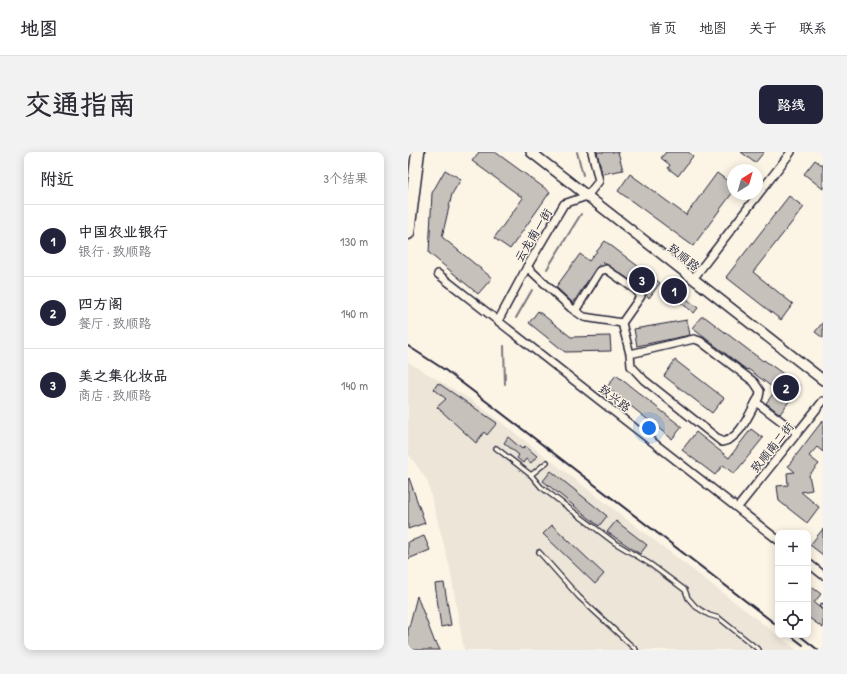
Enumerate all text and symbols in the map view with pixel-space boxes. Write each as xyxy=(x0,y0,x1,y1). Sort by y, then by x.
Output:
text: 地图 xyxy=(20,15,58,41)
text: 首页 xyxy=(649,18,677,37)
text: 地图 xyxy=(699,18,727,37)
text: 关于 xyxy=(749,18,777,37)
text: 联系 xyxy=(799,18,827,37)
text: 交通指南 xyxy=(24,85,136,123)
button: 路线 xyxy=(759,85,823,124)
north arrow xyxy=(727,164,763,200)
text: 附近 xyxy=(40,167,74,190)
text: 3个结果 xyxy=(323,169,368,187)
street label: 云龙南一街 xyxy=(510,205,556,265)
text: 中国农业银行 xyxy=(78,221,168,242)
text: 1 xyxy=(51,232,55,250)
text: 130 m xyxy=(340,232,368,250)
street label: 致顺路 xyxy=(665,239,703,275)
text: 银行 · 致顺路 xyxy=(78,242,152,260)
pin: 3 xyxy=(629,265,655,295)
pin: 1 xyxy=(661,276,687,306)
text: 四方阁 xyxy=(78,293,123,314)
text: 2 xyxy=(50,304,56,322)
text: 140 m xyxy=(341,304,368,322)
text: 餐厅 · 致顺路 xyxy=(78,314,152,332)
text: 美之集化妆品 xyxy=(78,365,168,386)
pin: 2 xyxy=(773,373,799,403)
text: 3 xyxy=(50,376,56,394)
text: 140 m xyxy=(341,376,368,394)
street label: 致兴路 xyxy=(596,380,634,416)
text: 商店 · 致顺路 xyxy=(78,386,152,404)
your location xyxy=(639,418,659,438)
street label: 致顺南二街 xyxy=(747,418,797,476)
map controls xyxy=(775,530,811,638)
button: + xyxy=(775,530,811,566)
button: − xyxy=(775,566,811,602)
button: locate xyxy=(775,602,811,638)

